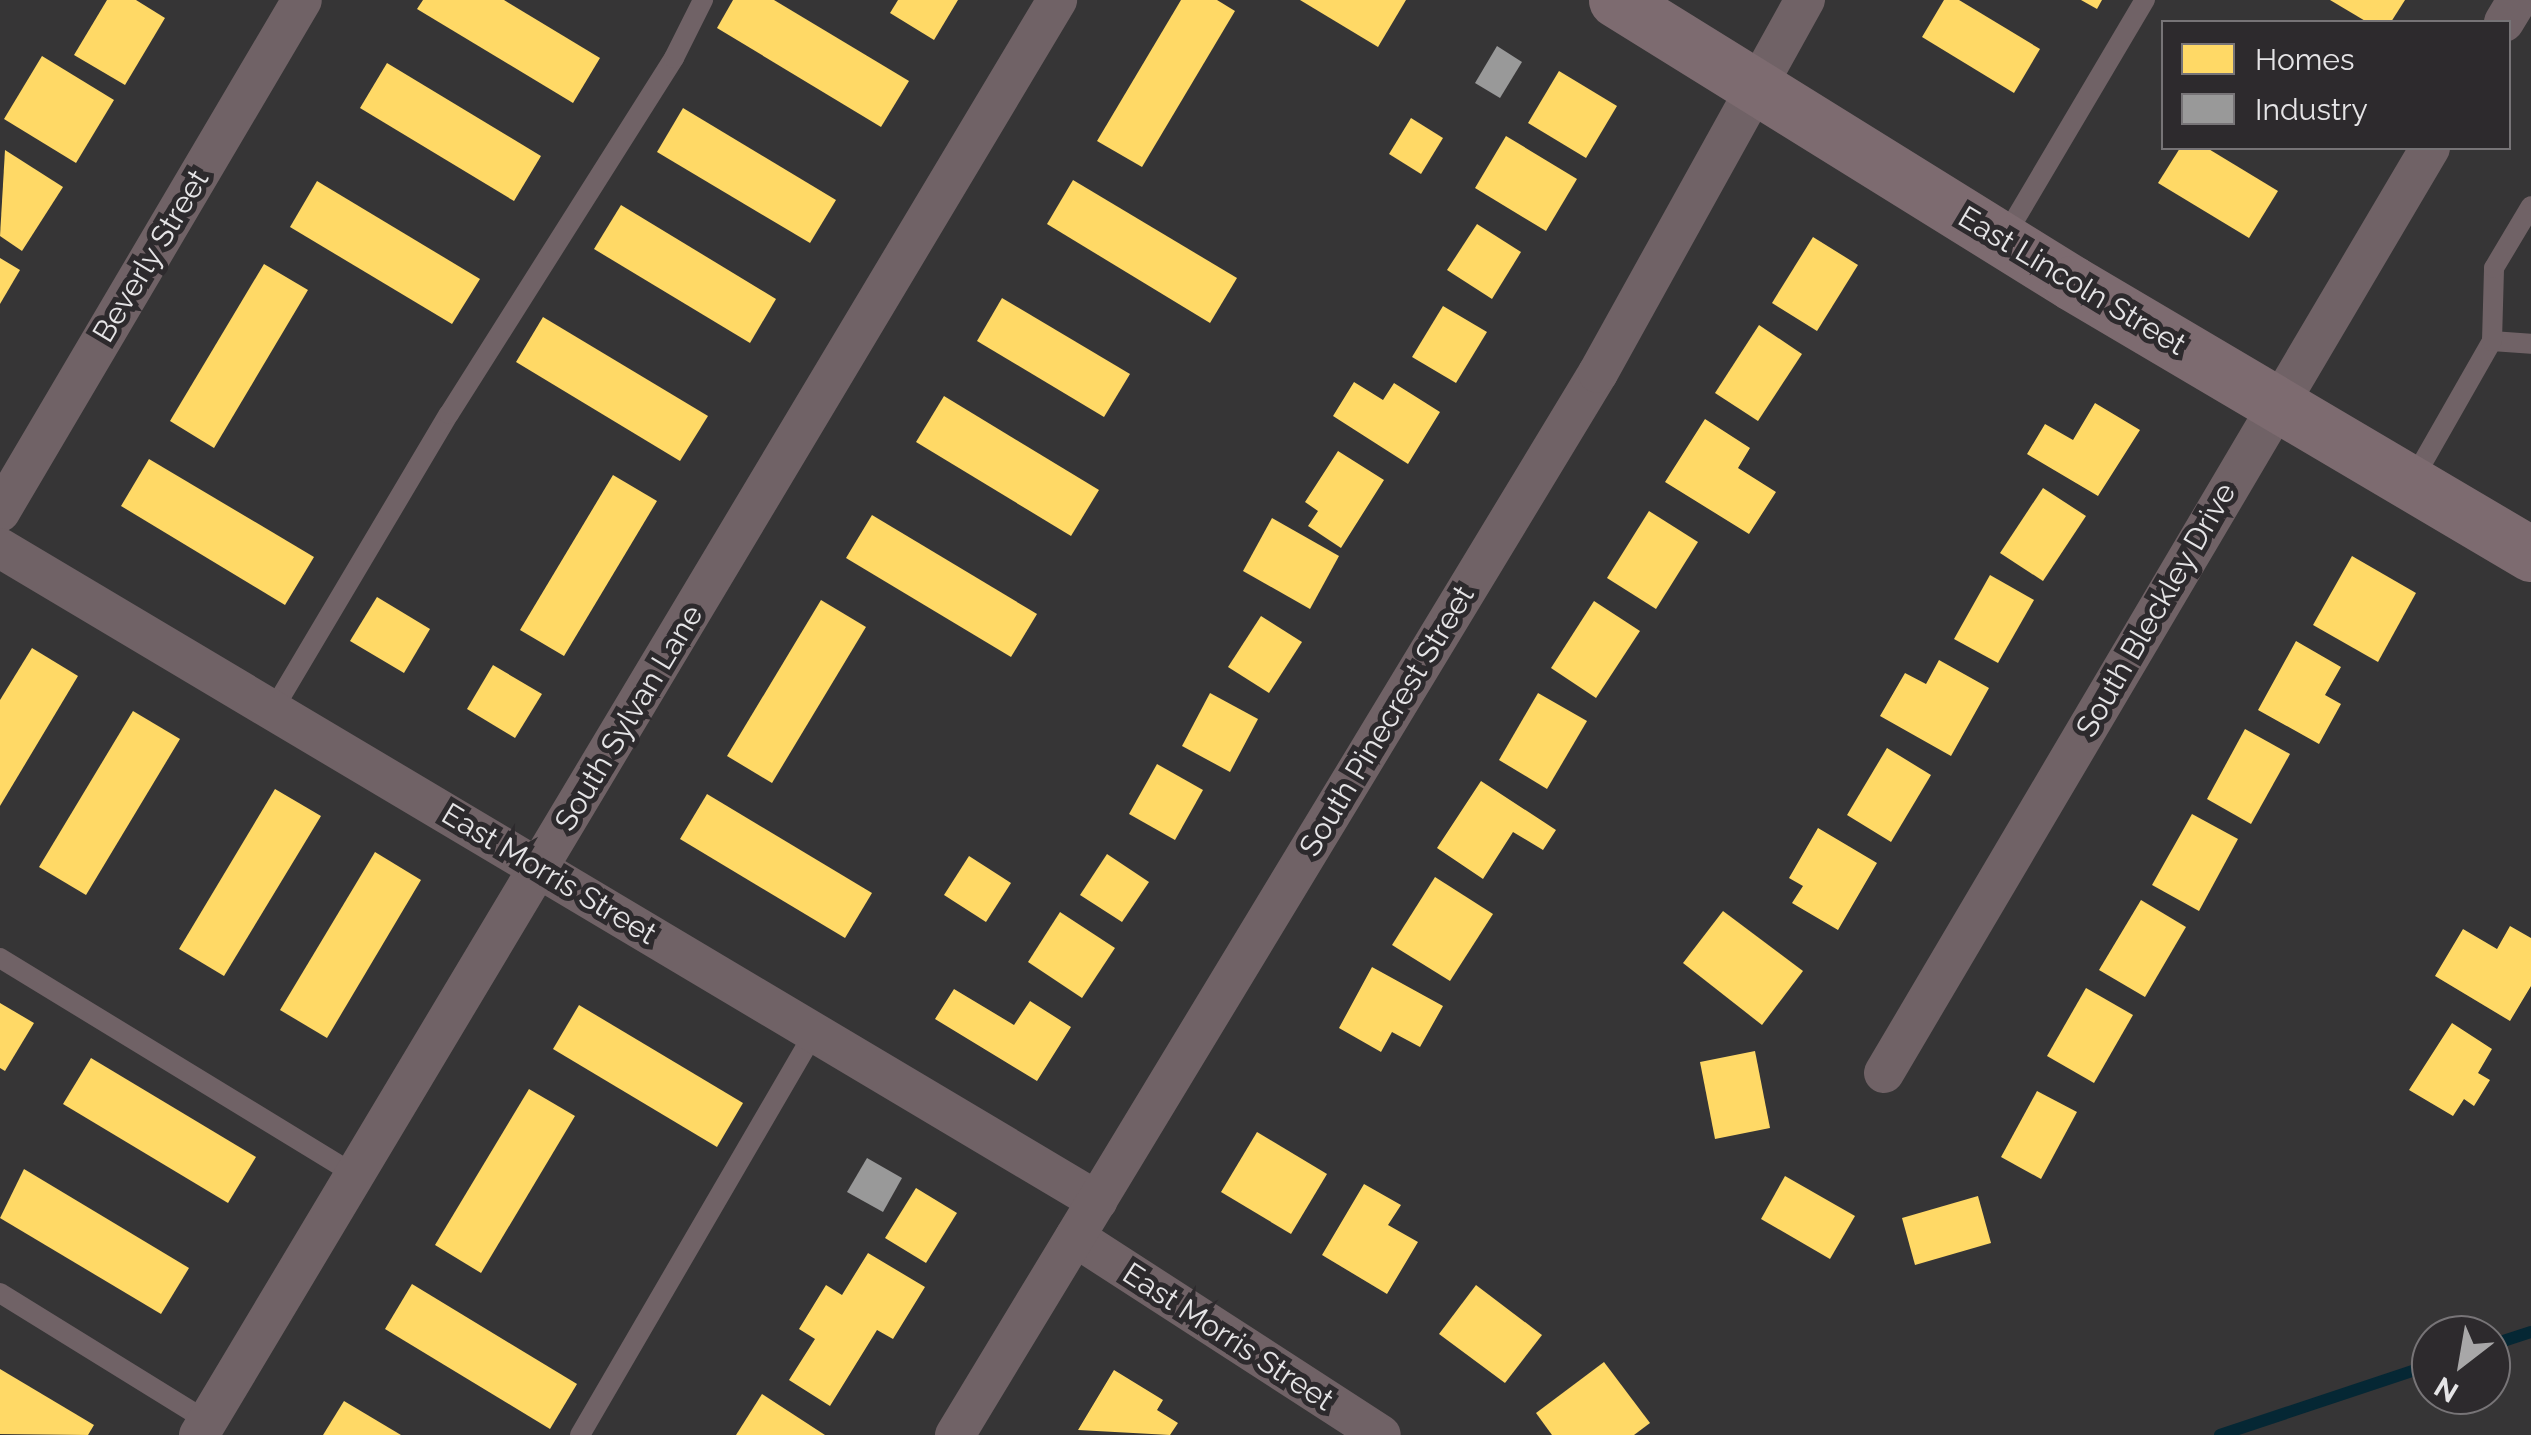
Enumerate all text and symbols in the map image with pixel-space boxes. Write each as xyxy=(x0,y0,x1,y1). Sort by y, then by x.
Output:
legend xyxy=(2161,20,2511,150)
text: Homes xyxy=(2255,42,2354,77)
text: Industry xyxy=(2255,92,2368,127)
street label: Beverly Street xyxy=(85,163,217,349)
street label: East Lincoln Street xyxy=(1952,199,2192,363)
street label: South Bleckley Drive xyxy=(2068,476,2244,744)
street label: South Pinecrest Street xyxy=(1292,579,1482,863)
street label: South Sylvan Lane xyxy=(547,599,711,837)
street label: East Morris Street xyxy=(435,796,663,952)
street label: East Morris Street xyxy=(1116,1256,1340,1418)
north arrow xyxy=(2411,1315,2511,1415)
text: N xyxy=(2429,1370,2464,1409)

